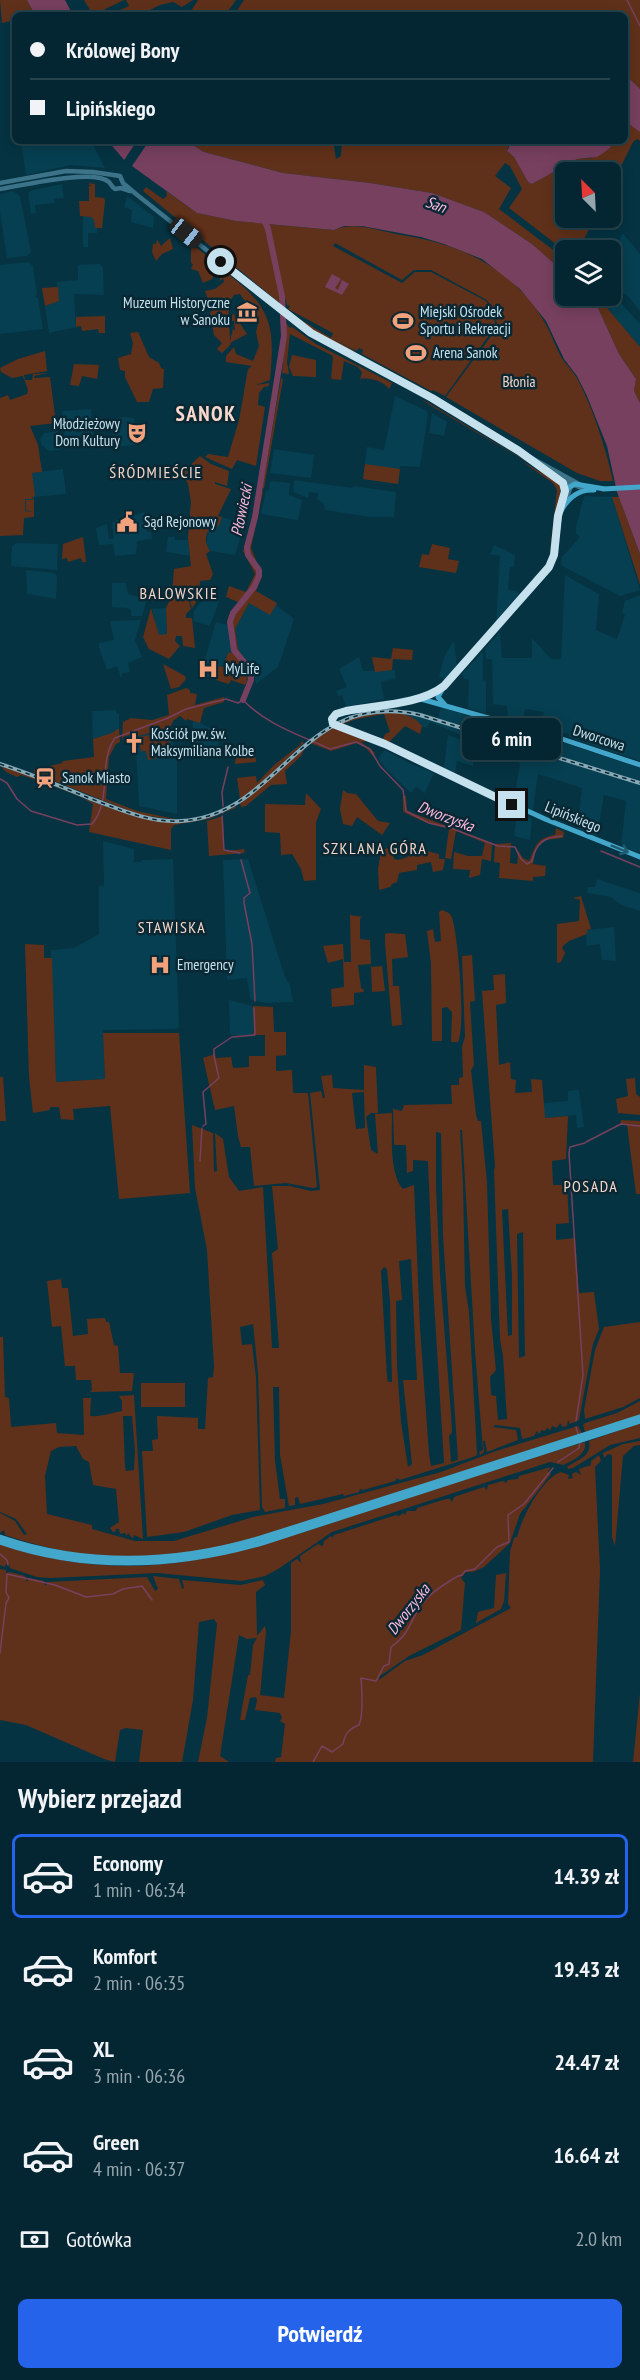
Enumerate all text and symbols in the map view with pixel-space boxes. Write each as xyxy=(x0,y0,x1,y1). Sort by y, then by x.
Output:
text: Królowej Bony xyxy=(66,36,179,64)
text: Lipińskiego xyxy=(66,94,156,122)
north arrow xyxy=(555,162,621,228)
map controls xyxy=(555,162,621,306)
water label: San xyxy=(423,191,450,217)
car xyxy=(166,215,206,251)
button: layers xyxy=(555,240,621,306)
route start xyxy=(207,248,234,275)
place label: Muzeum Historyczne w Sanoku xyxy=(123,293,230,329)
museum icon: Muzeum Historyczne w Sanoku xyxy=(235,300,259,324)
place label: Miejski Ośrodek Sportu i Rekreacji xyxy=(420,302,511,338)
sports icon: Miejski Ośrodek Sportu i Rekreacji xyxy=(391,309,415,333)
sports icon: Arena Sanok xyxy=(404,341,428,365)
place label: Arena Sanok xyxy=(433,343,498,362)
park label: Błonia xyxy=(503,372,535,391)
district label: SANOK xyxy=(175,400,237,427)
place label: Młodzieżowy Dom Kultury xyxy=(53,414,120,450)
theatre icon: Młodzieżowy Dom Kultury xyxy=(125,421,149,445)
district label: ŚRÓDMIEŚCIE xyxy=(109,462,203,482)
water label: Płowiecki xyxy=(226,480,257,538)
public building icon: Sąd Rejonowy xyxy=(115,510,139,534)
place label: Sąd Rejonowy xyxy=(144,512,217,531)
district label: BALOWSKIE xyxy=(140,583,218,603)
hospital icon: MyLife xyxy=(196,657,220,681)
place label: MyLife xyxy=(225,659,260,678)
callout: 6 min xyxy=(462,718,562,760)
street label: Dworcowa xyxy=(571,720,628,755)
place label: Kościół pw. św. Maksymiliana Kolbe xyxy=(151,724,254,760)
text: 6 min xyxy=(491,726,532,752)
church icon: Kościół pw. św. Maksymiliana Kolbe xyxy=(122,731,146,755)
station icon: Sanok Miasto xyxy=(33,766,57,790)
place label: Sanok Miasto xyxy=(62,768,131,787)
route end xyxy=(498,791,525,818)
water label: Dworzyska xyxy=(415,796,478,836)
street label: Lipińskiego xyxy=(542,797,604,836)
district label: SZKLANA GÓRA xyxy=(323,838,427,858)
one-way arrow xyxy=(610,844,629,855)
district label: STAWISKA xyxy=(138,917,206,937)
hospital icon: Emergency xyxy=(148,953,172,977)
place label: Emergency xyxy=(177,955,234,974)
district label: POSADA xyxy=(564,1176,618,1196)
water label: Dworzyska xyxy=(382,1578,435,1638)
text: Wybierz przejazd xyxy=(18,1781,182,1815)
icon: car xyxy=(21,1849,75,1903)
text: Economy xyxy=(93,1849,163,1877)
text: 14.39 zł xyxy=(554,1862,619,1890)
text: 1 min · 06:34 xyxy=(93,1877,185,1903)
icon: car xyxy=(21,1942,75,1996)
text: Komfort xyxy=(93,1942,157,1970)
text: 19.43 zł xyxy=(554,1955,619,1983)
text: 2 min · 06:35 xyxy=(93,1970,185,1996)
icon: car xyxy=(21,2035,75,2089)
text: XL xyxy=(93,2035,114,2063)
text: 24.47 zł xyxy=(554,2048,619,2076)
text: 3 min · 06:36 xyxy=(93,2063,185,2089)
icon: car xyxy=(21,2128,75,2182)
text: Green xyxy=(93,2128,139,2156)
text: 16.64 zł xyxy=(554,2141,619,2169)
text: 4 min · 06:37 xyxy=(93,2156,185,2182)
icon: cash xyxy=(18,2223,51,2256)
text: Gotówka xyxy=(66,2225,132,2253)
text: 2.0 km xyxy=(575,2226,622,2252)
button: Potwierdź xyxy=(18,2299,622,2368)

